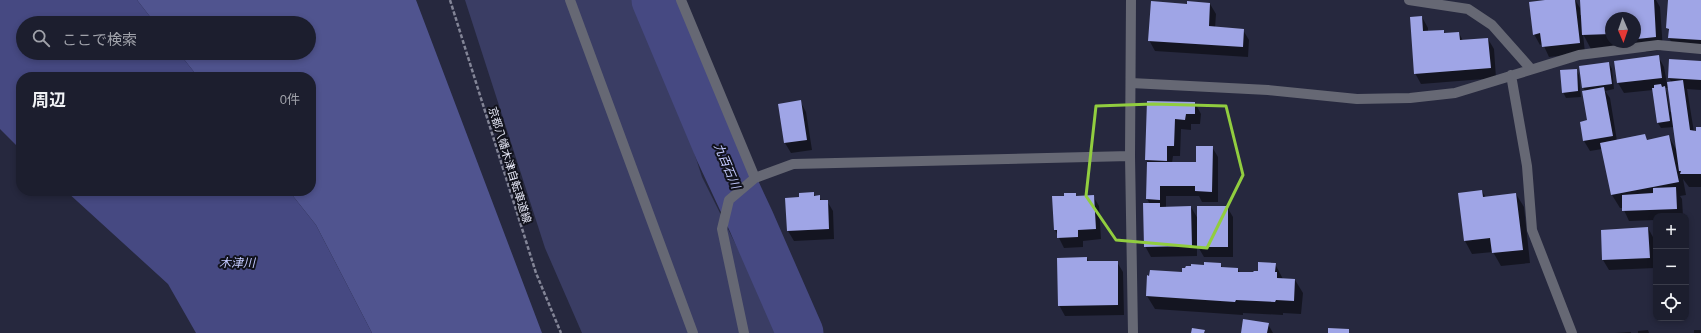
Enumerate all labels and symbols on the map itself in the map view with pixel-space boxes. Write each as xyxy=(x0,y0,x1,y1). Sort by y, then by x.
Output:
north arrow xyxy=(1605,12,1641,48)
street label: 京都八幡木津自転車道線 xyxy=(487,105,533,225)
water label: 九百石川 xyxy=(711,141,744,193)
water label: 木津川 xyxy=(219,256,257,270)

